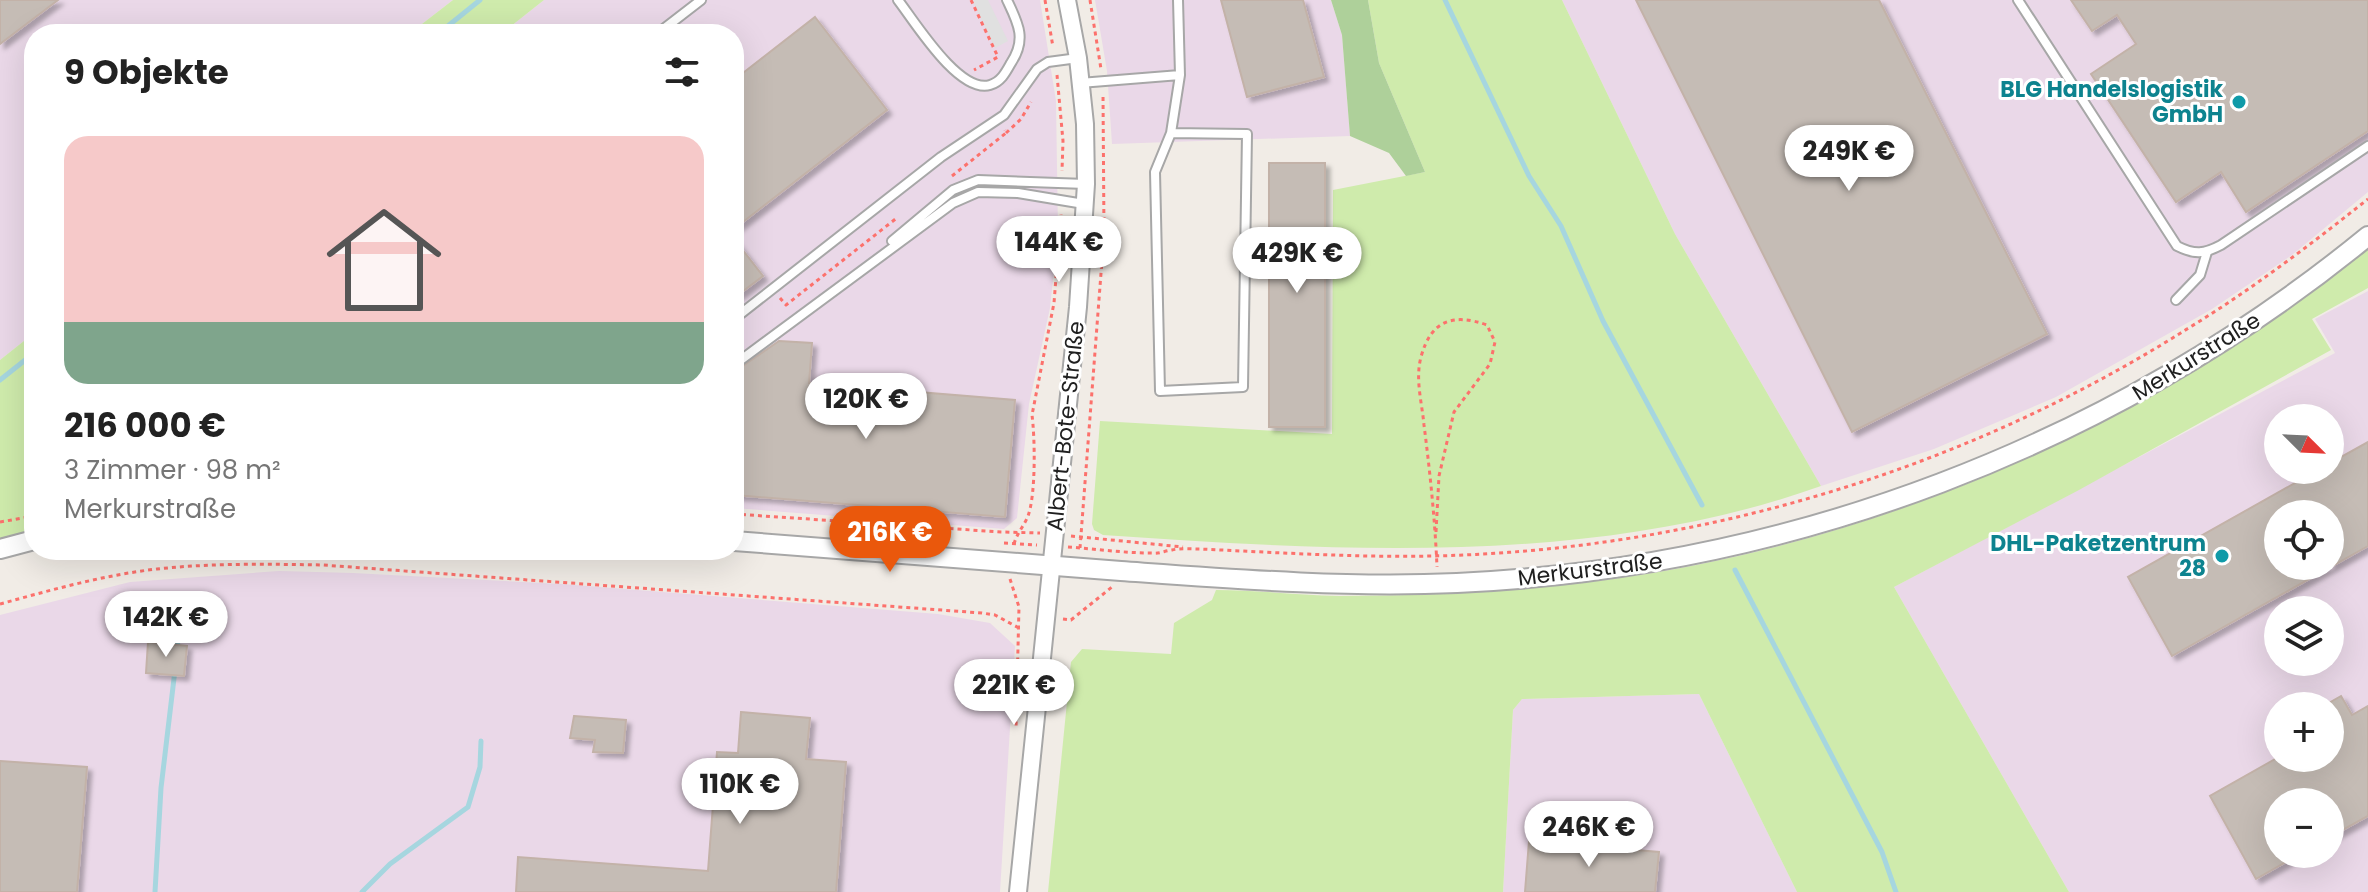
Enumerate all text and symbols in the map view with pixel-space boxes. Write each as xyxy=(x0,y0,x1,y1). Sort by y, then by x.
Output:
text: 9 Objekte xyxy=(64,48,229,96)
icon: filters xyxy=(660,50,704,94)
place label: BLG Handelslogistik GmbH xyxy=(2000,74,2223,130)
marker: BLG Handelslogistik GmbH xyxy=(2230,93,2248,111)
pin: 249K € xyxy=(1784,125,1914,193)
text: 249K € xyxy=(1803,133,1895,169)
icon: home xyxy=(312,188,456,332)
pin: 144K € xyxy=(994,216,1124,284)
text: 144K € xyxy=(1014,224,1104,260)
pin: 429K € xyxy=(1232,227,1362,295)
text: 429K € xyxy=(1251,235,1343,271)
street label: Merkurstraße xyxy=(2126,305,2266,408)
street label: Albert-Bote-Straße xyxy=(1039,319,1092,533)
pin: 120K € xyxy=(801,373,931,441)
text: 120K € xyxy=(823,381,909,417)
text: 216 000 € xyxy=(64,401,226,449)
north arrow xyxy=(2264,404,2344,484)
map controls xyxy=(2264,404,2344,868)
text: 3 Zimmer · 98 m² xyxy=(64,452,281,488)
text: Merkurstraße xyxy=(64,491,236,527)
button: locate xyxy=(2264,500,2344,580)
pin: 216K € xyxy=(825,506,955,574)
text: 216K € xyxy=(847,514,933,550)
place label: DHL-Paketzentrum 28 xyxy=(1990,528,2206,584)
street label: Merkurstraße xyxy=(1516,545,1664,594)
marker: DHL-Paketzentrum 28 xyxy=(2213,547,2231,565)
pin: 142K € xyxy=(101,591,231,659)
button: layers xyxy=(2264,596,2344,676)
text: 142K € xyxy=(123,599,209,635)
pin: 221K € xyxy=(949,659,1079,727)
text: 221K € xyxy=(972,667,1056,703)
button: + xyxy=(2264,692,2344,772)
pin: 110K € xyxy=(675,758,805,826)
text: 110K € xyxy=(700,766,780,802)
button: − xyxy=(2264,788,2344,868)
pin: 246K € xyxy=(1524,801,1654,869)
text: 246K € xyxy=(1542,809,1636,845)

